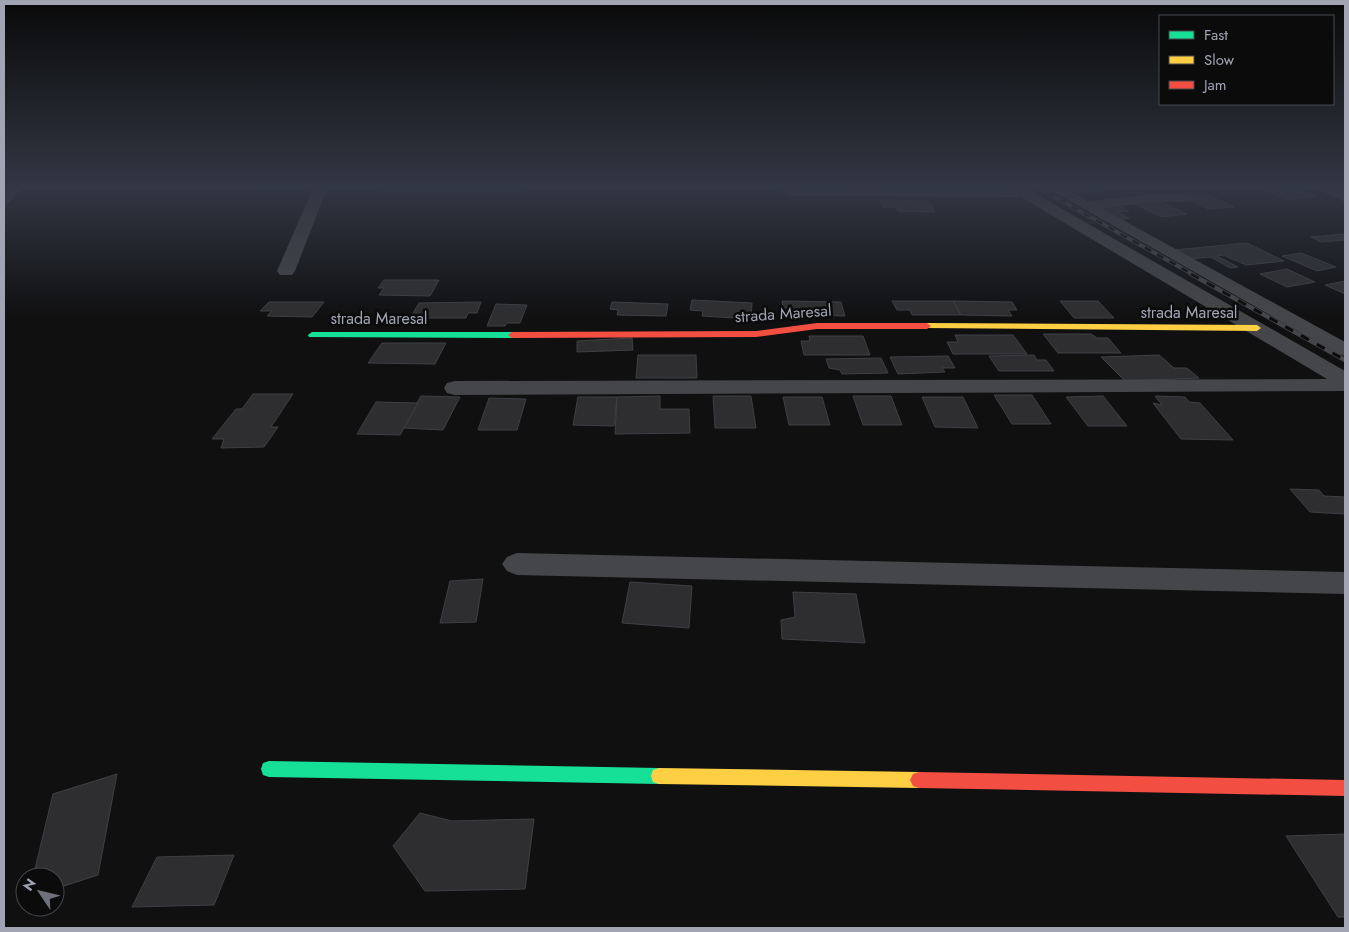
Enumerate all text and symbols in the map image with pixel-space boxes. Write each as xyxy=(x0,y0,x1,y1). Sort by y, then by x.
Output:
legend xyxy=(1159,15,1334,105)
text: Fast xyxy=(1204,24,1228,46)
text: Slow xyxy=(1204,49,1235,71)
text: Jam xyxy=(1202,74,1227,96)
street label: strada Maresal xyxy=(734,299,832,328)
street label: strada Maresal xyxy=(1140,301,1238,324)
street label: strada Maresal xyxy=(330,307,428,330)
north arrow xyxy=(15,867,65,917)
text: N xyxy=(18,874,41,895)

